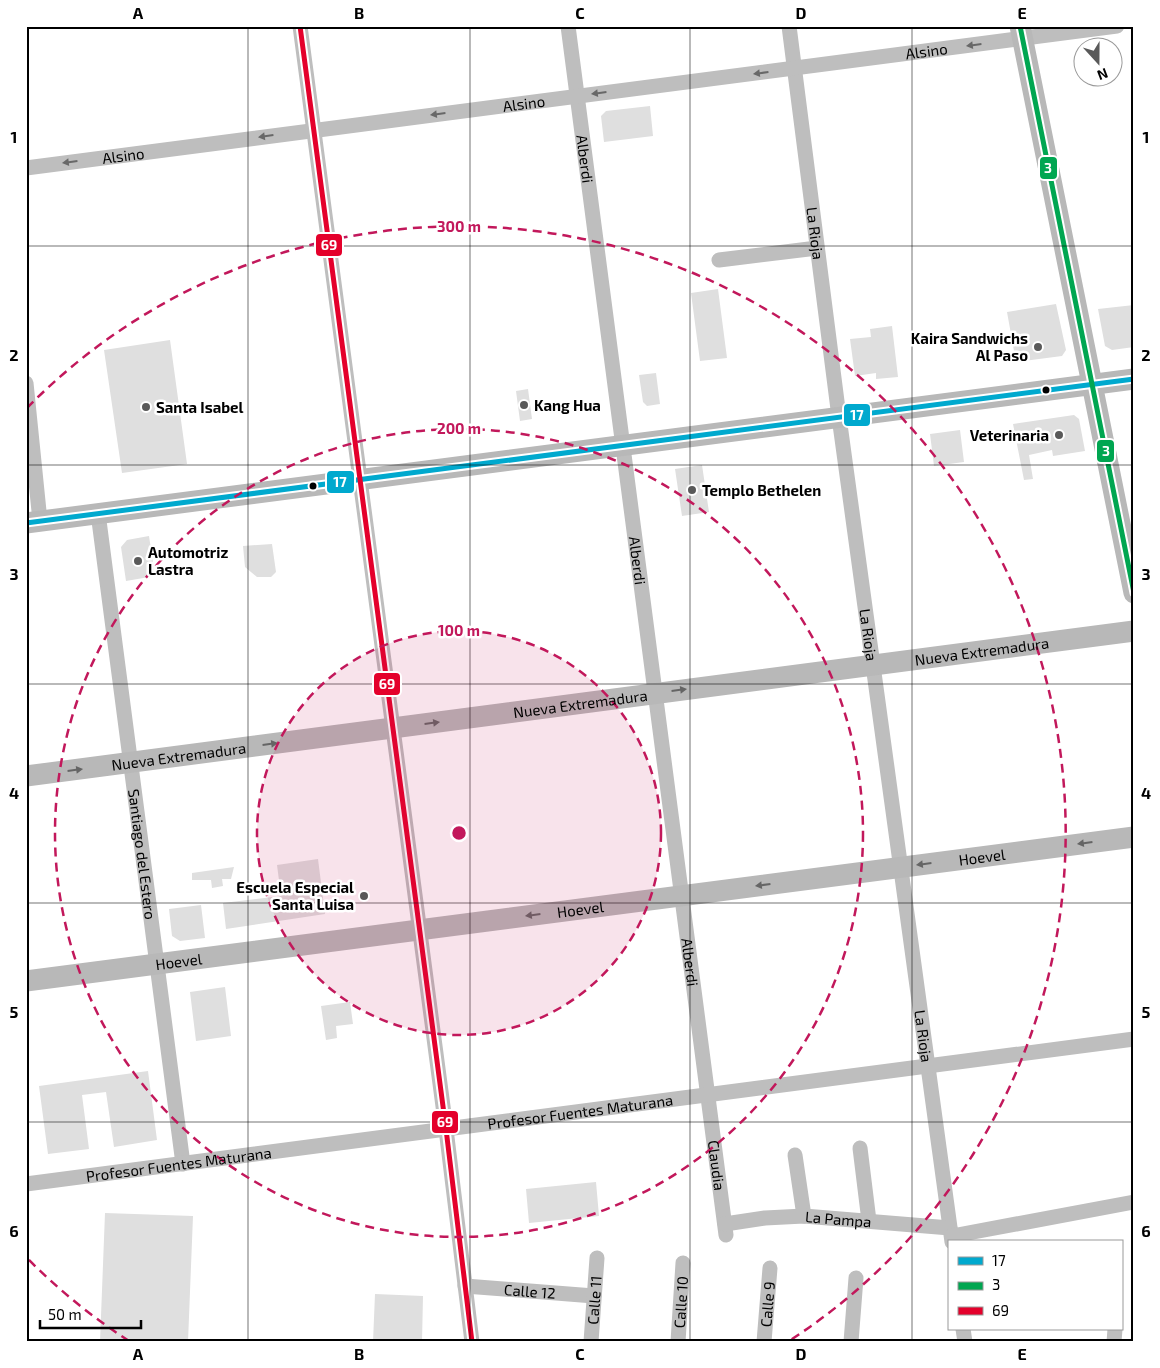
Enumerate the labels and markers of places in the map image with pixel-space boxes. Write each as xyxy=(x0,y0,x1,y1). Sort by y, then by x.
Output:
place label: Kaira Sandwichs Al Paso xyxy=(911,329,1028,364)
marker: Kaira Sandwichs Al Paso xyxy=(1032,341,1044,353)
unlabelled marker xyxy=(1041,385,1051,395)
place label: Kang Hua xyxy=(534,396,601,414)
place label: Santa Isabel xyxy=(156,398,244,416)
marker: Kang Hua xyxy=(518,399,530,411)
marker: Santa Isabel xyxy=(140,401,152,413)
place label: Veterinaria xyxy=(970,426,1049,444)
marker: Veterinaria xyxy=(1053,429,1065,441)
unlabelled marker xyxy=(308,481,318,491)
place label: Templo Bethelen xyxy=(702,481,821,499)
marker: Templo Bethelen xyxy=(686,484,698,496)
place label: Automotriz Lastra xyxy=(148,543,228,578)
marker: Automotriz Lastra xyxy=(132,555,144,567)
centre of rings xyxy=(450,824,468,842)
place label: Escuela Especial Santa Luisa xyxy=(236,878,354,913)
marker: Escuela Especial Santa Luisa xyxy=(358,890,370,902)

